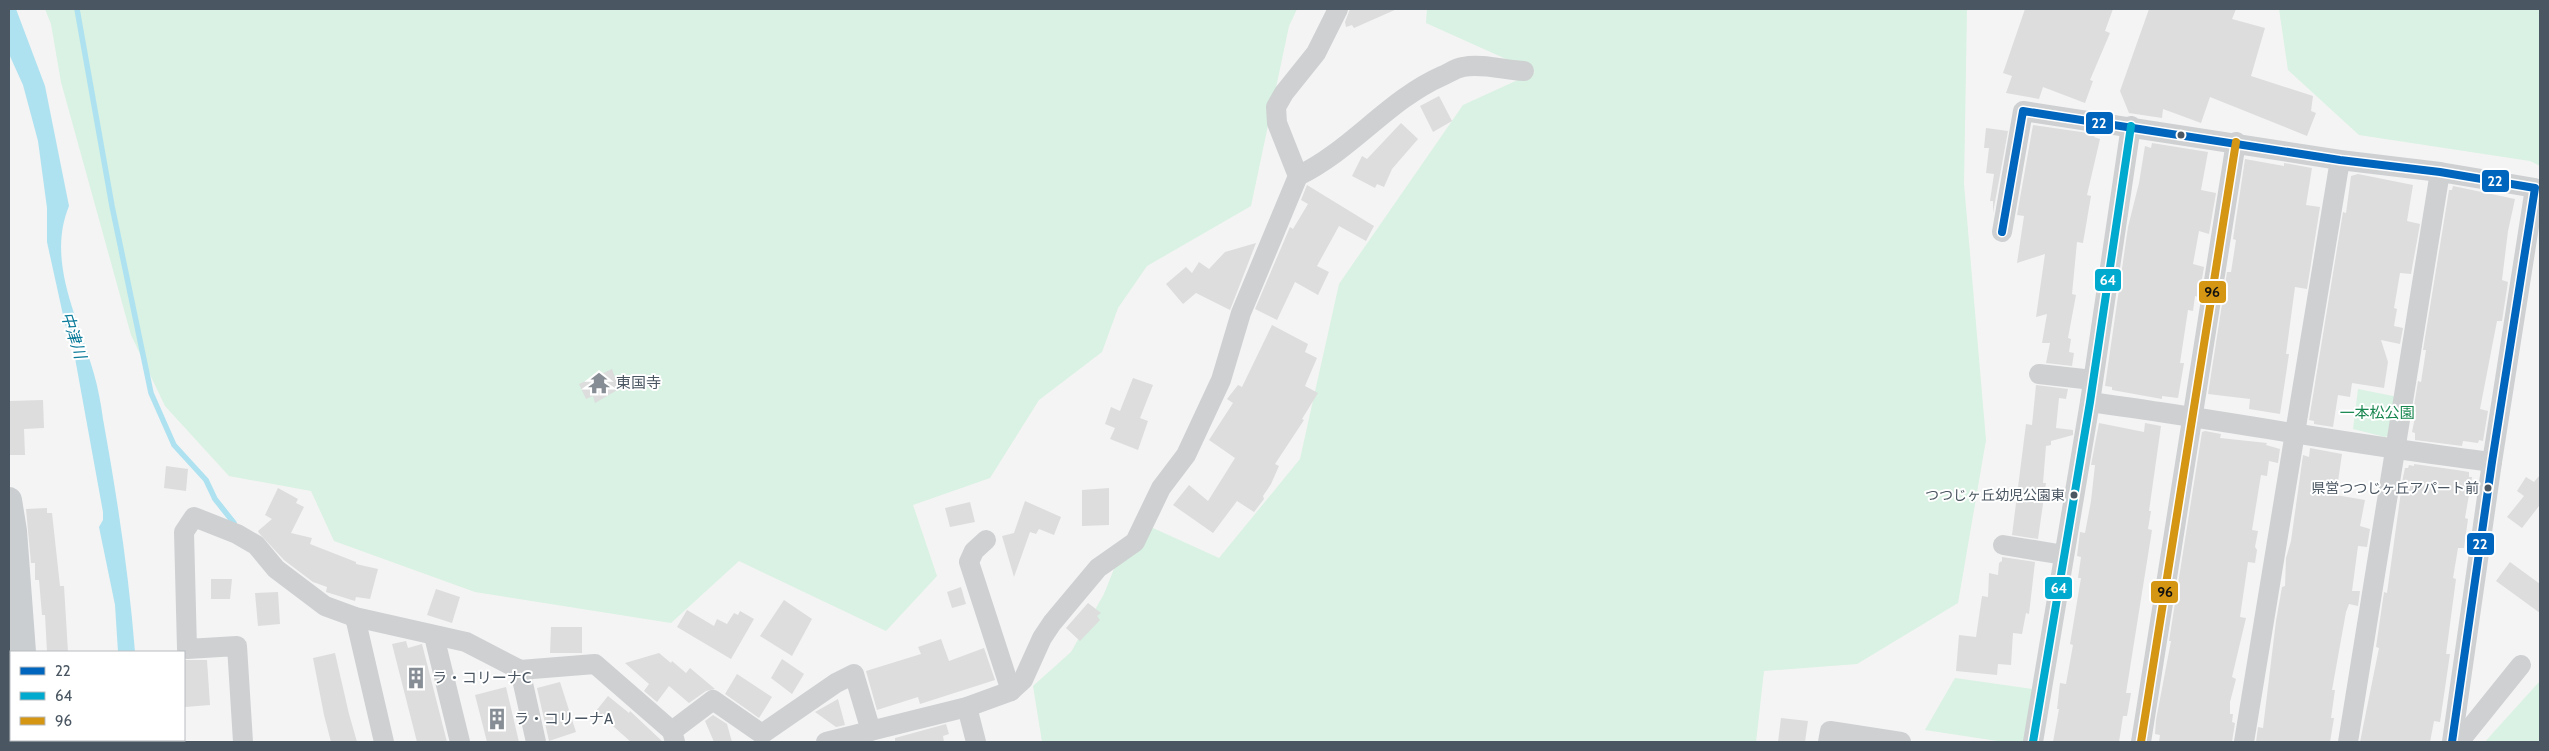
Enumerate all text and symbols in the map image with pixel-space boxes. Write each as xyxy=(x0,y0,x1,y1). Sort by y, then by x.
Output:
line badge: 22 xyxy=(2085,111,2114,135)
text: 22 xyxy=(2092,114,2106,132)
unlabelled marker xyxy=(2176,130,2186,140)
line badge: 22 xyxy=(2481,169,2510,193)
text: 22 xyxy=(2488,172,2502,190)
line badge: 64 xyxy=(2094,268,2122,292)
text: 64 xyxy=(2100,271,2116,289)
line badge: 96 xyxy=(2198,280,2227,304)
text: 96 xyxy=(2204,283,2220,301)
water label: 中津川 xyxy=(57,309,91,363)
temple icon: 東国寺 xyxy=(586,370,612,396)
place label: 東国寺 xyxy=(616,374,661,392)
park label: 一本松公園 xyxy=(2339,404,2415,422)
place label: 県営つつじヶ丘アパート前 xyxy=(2311,479,2479,497)
marker: 県営つつじヶ丘アパート前 xyxy=(2483,483,2493,493)
place label: つつじヶ丘幼児公園東 xyxy=(1925,486,2065,504)
marker: つつじヶ丘幼児公園東 xyxy=(2069,490,2079,500)
line badge: 22 xyxy=(2466,532,2495,556)
text: 22 xyxy=(2473,535,2487,553)
line badge: 64 xyxy=(2044,576,2073,600)
text: 64 xyxy=(2051,579,2067,597)
line badge: 96 xyxy=(2150,580,2179,604)
text: 96 xyxy=(2157,583,2173,601)
legend xyxy=(10,651,185,741)
text: 22 xyxy=(55,662,71,680)
building icon: ラ・コリーナC xyxy=(403,665,429,691)
place label: ラ・コリーナC xyxy=(432,669,531,687)
text: 64 xyxy=(55,687,73,705)
building icon: ラ・コリーナA xyxy=(484,706,510,732)
place label: ラ・コリーナA xyxy=(514,710,614,728)
text: 96 xyxy=(55,712,72,730)

